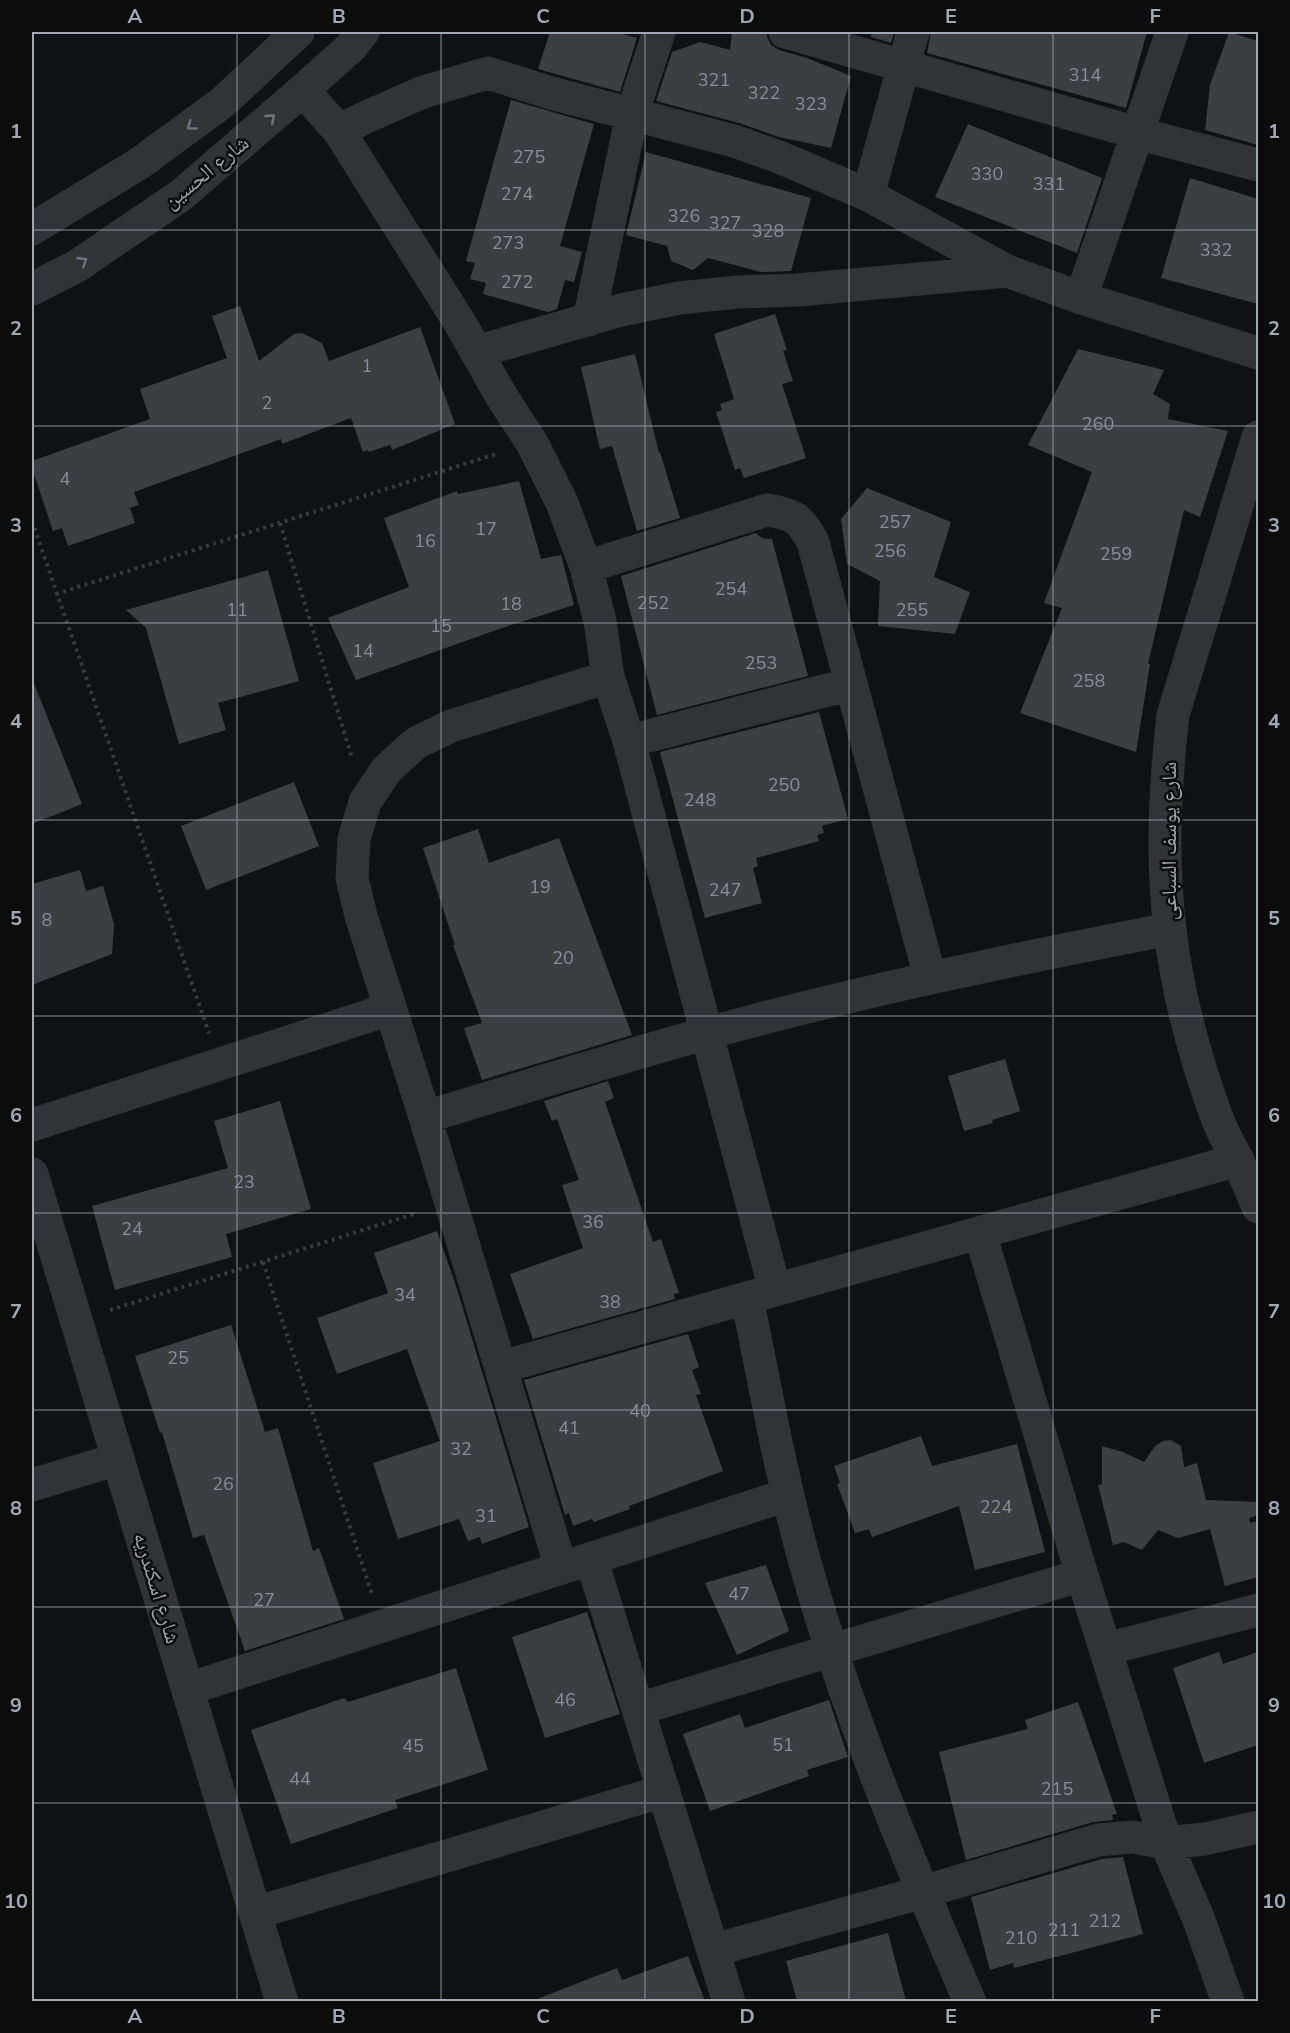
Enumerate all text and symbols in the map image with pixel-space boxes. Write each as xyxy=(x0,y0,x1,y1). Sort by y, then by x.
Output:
text: A xyxy=(128,3,143,30)
text: B xyxy=(332,3,346,30)
text: C xyxy=(536,3,550,30)
text: D xyxy=(739,3,755,30)
text: E xyxy=(945,3,957,30)
text: F xyxy=(1149,3,1161,30)
house number: 314 xyxy=(1069,63,1101,87)
house number: 321 xyxy=(698,68,730,92)
house number: 322 xyxy=(748,81,780,105)
house number: 323 xyxy=(795,92,827,116)
one-way arrow xyxy=(264,114,275,125)
text: 1 xyxy=(10,118,22,145)
one-way arrow xyxy=(187,118,198,129)
text: 1 xyxy=(1268,118,1280,145)
street label: شارع الحسين xyxy=(157,129,255,215)
house number: 275 xyxy=(513,145,545,169)
house number: 330 xyxy=(971,162,1003,186)
house number: 331 xyxy=(1033,172,1065,196)
house number: 274 xyxy=(501,182,533,206)
house number: 326 xyxy=(668,204,700,228)
house number: 327 xyxy=(709,211,741,235)
house number: 328 xyxy=(752,219,784,243)
house number: 273 xyxy=(492,231,524,255)
house number: 332 xyxy=(1200,238,1232,262)
one-way arrow xyxy=(77,257,87,269)
house number: 272 xyxy=(501,270,533,294)
text: 2 xyxy=(10,315,22,342)
text: 2 xyxy=(1268,315,1280,342)
house number: 1 xyxy=(362,354,372,378)
house number: 2 xyxy=(262,391,272,415)
house number: 260 xyxy=(1082,412,1114,436)
house number: 4 xyxy=(60,467,71,491)
house number: 257 xyxy=(879,510,911,534)
text: 3 xyxy=(10,512,22,539)
text: 3 xyxy=(1268,512,1280,539)
house number: 17 xyxy=(475,517,497,541)
house number: 16 xyxy=(414,529,436,553)
house number: 256 xyxy=(874,539,906,563)
house number: 259 xyxy=(1100,542,1132,566)
house number: 254 xyxy=(715,577,747,601)
house number: 252 xyxy=(637,591,669,615)
house number: 18 xyxy=(500,592,522,616)
house number: 11 xyxy=(226,598,248,622)
house number: 255 xyxy=(896,598,928,622)
house number: 15 xyxy=(430,614,452,638)
house number: 14 xyxy=(352,639,374,663)
house number: 253 xyxy=(745,651,777,675)
house number: 258 xyxy=(1073,669,1105,693)
text: 4 xyxy=(10,708,22,735)
text: 4 xyxy=(1268,708,1280,735)
street label: شارع يوسف السباعى xyxy=(1155,762,1183,920)
house number: 250 xyxy=(768,773,800,797)
house number: 248 xyxy=(684,788,716,812)
house number: 19 xyxy=(529,875,551,899)
house number: 247 xyxy=(709,878,741,902)
text: 5 xyxy=(10,905,22,932)
text: 5 xyxy=(1268,905,1280,932)
house number: 8 xyxy=(42,908,52,932)
house number: 20 xyxy=(552,946,574,970)
text: 6 xyxy=(10,1102,22,1129)
text: 6 xyxy=(1268,1102,1280,1129)
house number: 23 xyxy=(233,1170,255,1194)
house number: 36 xyxy=(582,1210,604,1234)
house number: 24 xyxy=(121,1217,143,1241)
house number: 34 xyxy=(394,1283,416,1307)
house number: 38 xyxy=(599,1290,621,1314)
text: 7 xyxy=(10,1298,22,1325)
text: 7 xyxy=(1268,1298,1280,1325)
house number: 25 xyxy=(167,1346,189,1370)
house number: 40 xyxy=(629,1399,651,1423)
house number: 41 xyxy=(558,1416,580,1440)
house number: 32 xyxy=(450,1437,472,1461)
house number: 26 xyxy=(212,1472,234,1496)
text: 8 xyxy=(10,1495,22,1522)
house number: 224 xyxy=(980,1495,1012,1519)
text: 8 xyxy=(1268,1495,1280,1522)
house number: 31 xyxy=(475,1504,497,1528)
street label: شارع اسكندريه xyxy=(127,1529,187,1647)
house number: 47 xyxy=(728,1582,750,1606)
house number: 27 xyxy=(253,1588,275,1612)
house number: 46 xyxy=(554,1688,576,1712)
text: 9 xyxy=(10,1692,22,1719)
text: 9 xyxy=(1268,1692,1280,1719)
house number: 51 xyxy=(772,1733,794,1757)
house number: 45 xyxy=(402,1734,424,1758)
house number: 44 xyxy=(289,1767,311,1791)
house number: 215 xyxy=(1041,1777,1073,1801)
text: 10 xyxy=(4,1888,28,1915)
text: 10 xyxy=(1262,1888,1286,1915)
house number: 212 xyxy=(1089,1909,1121,1933)
house number: 211 xyxy=(1048,1918,1080,1942)
house number: 210 xyxy=(1005,1926,1037,1950)
text: A xyxy=(128,2003,143,2030)
text: B xyxy=(332,2003,346,2030)
text: C xyxy=(536,2003,550,2030)
text: D xyxy=(739,2003,755,2030)
text: E xyxy=(945,2003,957,2030)
text: F xyxy=(1149,2003,1161,2030)

